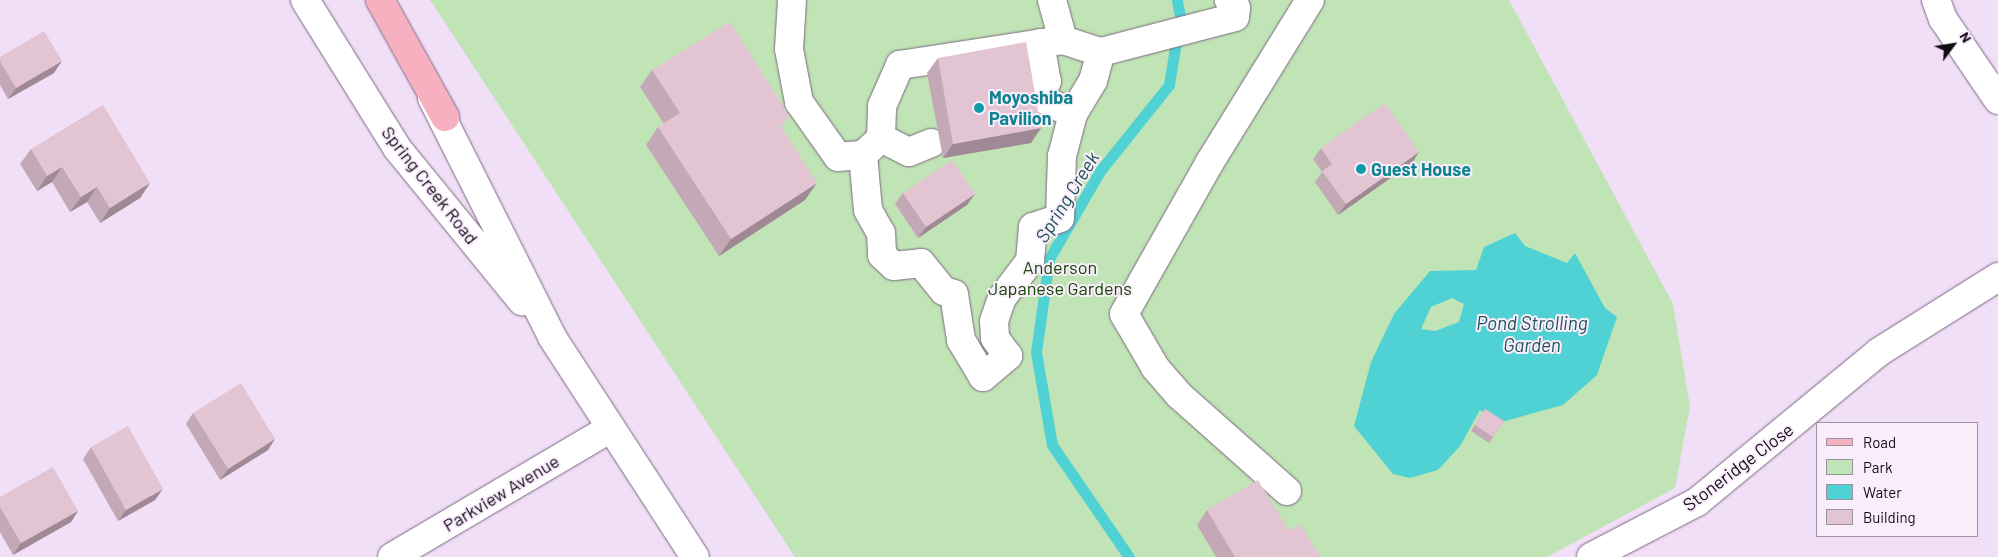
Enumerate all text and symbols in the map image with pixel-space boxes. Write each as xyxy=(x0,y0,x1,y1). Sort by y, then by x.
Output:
north arrow xyxy=(1928,20,1978,70)
text: N xyxy=(1957,29,1976,45)
place label: Moyoshiba Pavilion xyxy=(989,87,1073,130)
marker: Moyoshiba Pavilion xyxy=(973,102,985,114)
street label: Spring Creek Road xyxy=(377,122,483,248)
water label: Spring Creek xyxy=(1030,147,1104,247)
place label: Guest House xyxy=(1371,158,1471,180)
marker: Guest House xyxy=(1355,163,1367,175)
park label: Anderson Japanese Gardens xyxy=(988,257,1132,300)
water label: Pond Strolling Garden xyxy=(1476,312,1588,356)
street label: Stoneridge Close xyxy=(1679,418,1797,516)
legend xyxy=(1816,422,1978,537)
text: Road xyxy=(1863,433,1896,451)
street label: Parkview Avenue xyxy=(439,450,563,536)
text: Park xyxy=(1863,458,1892,476)
text: Water xyxy=(1863,483,1902,501)
text: Building xyxy=(1863,508,1916,526)

